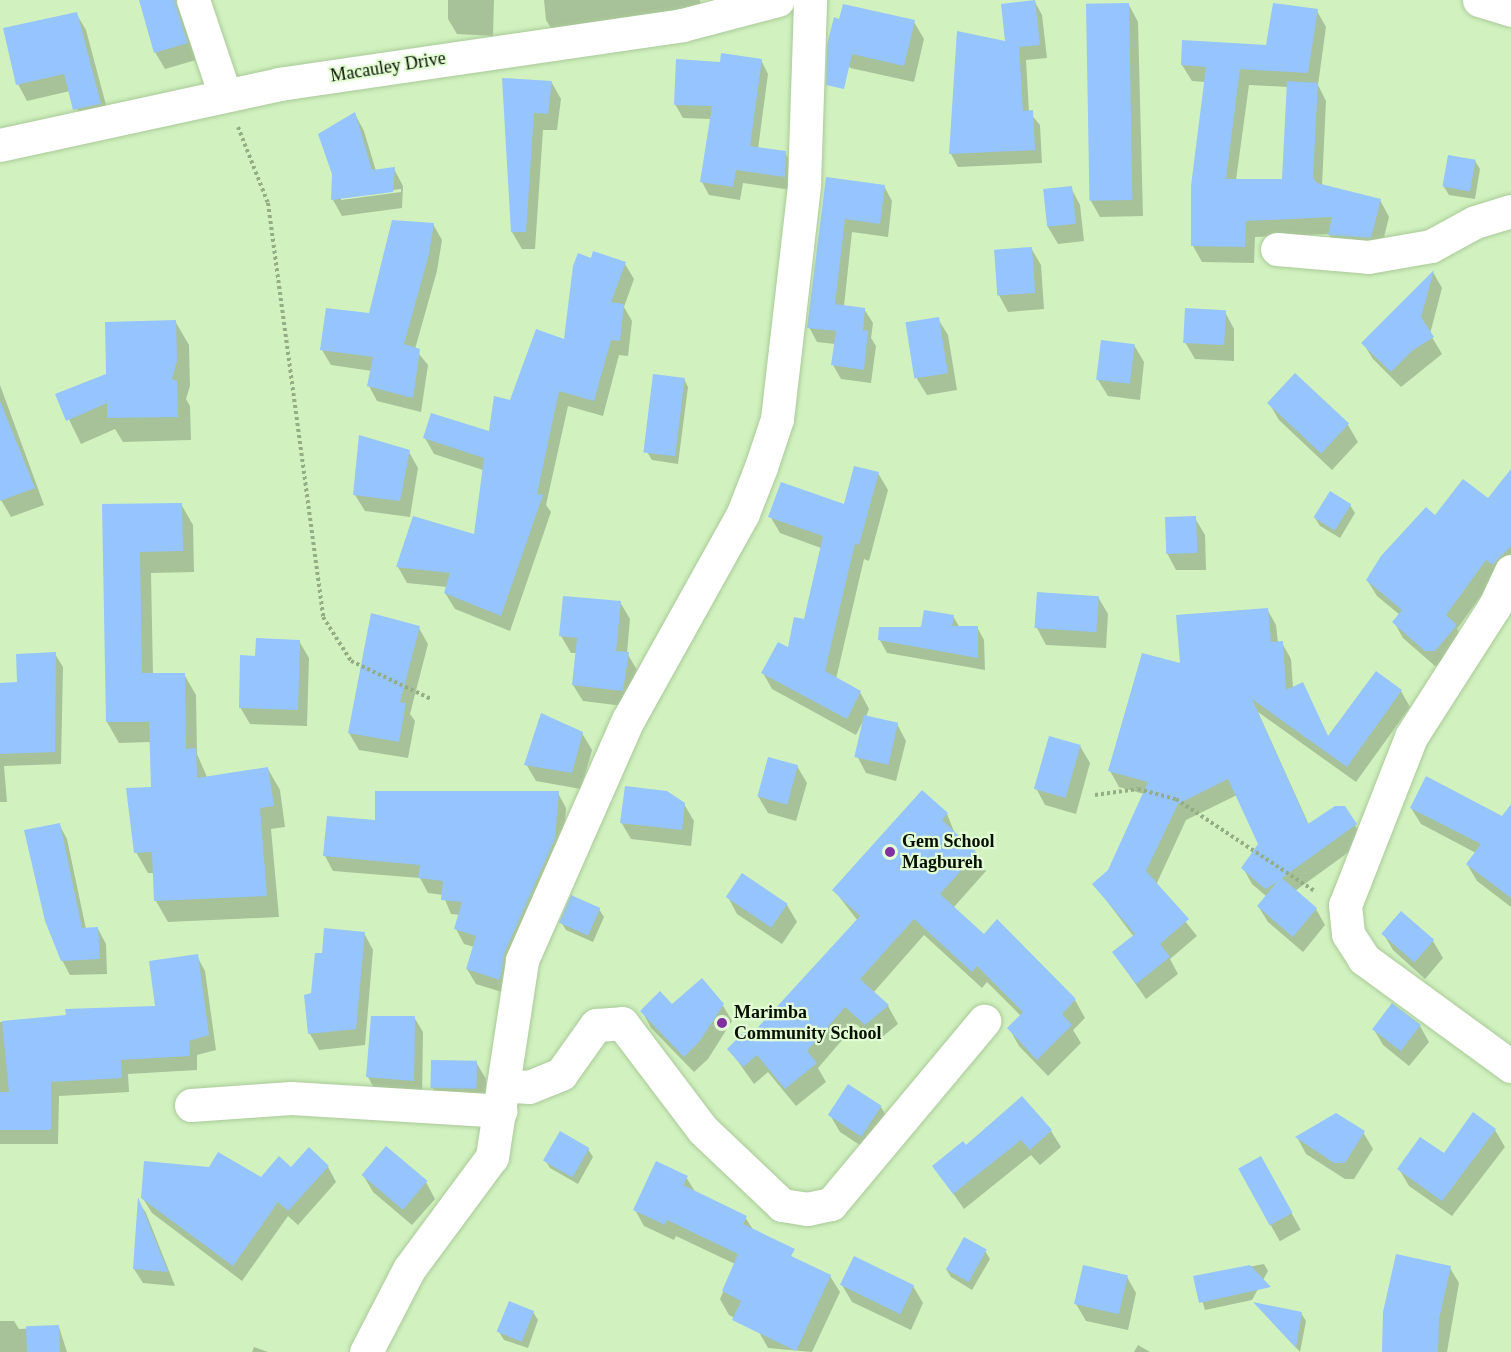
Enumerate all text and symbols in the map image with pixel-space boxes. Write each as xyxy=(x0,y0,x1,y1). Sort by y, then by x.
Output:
street label: Macauley Drive xyxy=(329,47,447,87)
place label: Gem School Magbureh xyxy=(902,831,994,874)
marker: Gem School Magbureh xyxy=(883,845,897,859)
place label: Marimba Community School xyxy=(734,1002,882,1044)
marker: Marimba Community School xyxy=(715,1016,729,1030)

